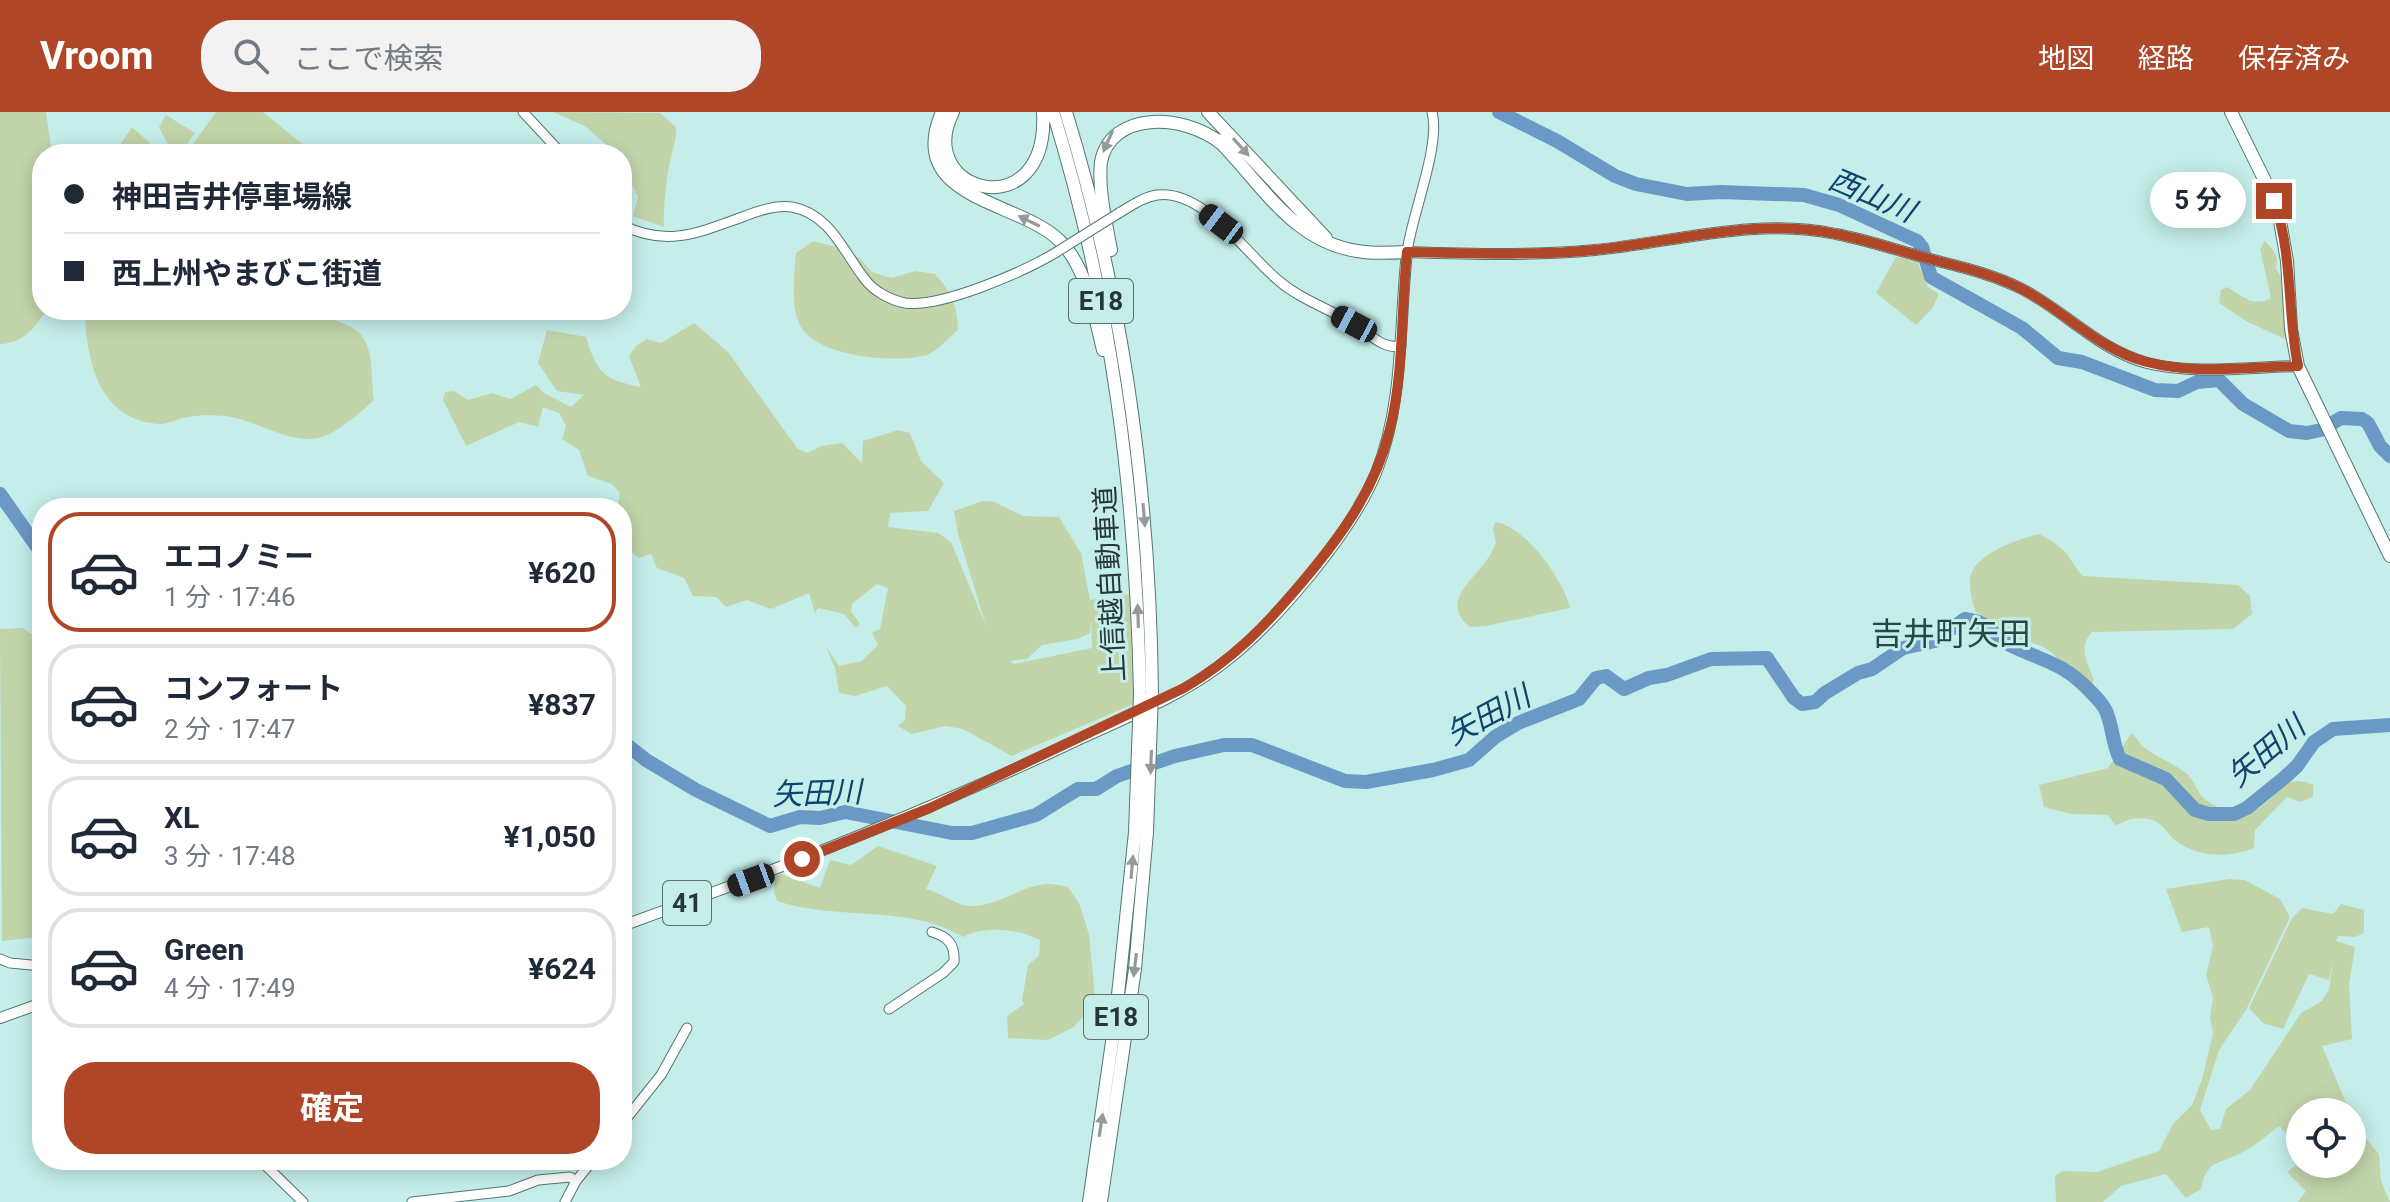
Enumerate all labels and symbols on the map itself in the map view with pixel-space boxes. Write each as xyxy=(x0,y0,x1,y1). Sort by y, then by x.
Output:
one-way arrow xyxy=(1102,129,1115,153)
one-way arrow xyxy=(1232,138,1250,157)
water label: 西山川 xyxy=(1824,161,1923,230)
callout: 5 分 xyxy=(2150,173,2246,229)
route end xyxy=(2256,183,2292,219)
car xyxy=(1195,200,1247,248)
one-way arrow xyxy=(1018,214,1041,228)
road number: E18 xyxy=(1069,279,1133,323)
car xyxy=(1327,302,1381,346)
street label: 上信越自動車道 xyxy=(1088,485,1132,683)
one-way arrow xyxy=(1138,503,1151,528)
one-way arrow xyxy=(1132,603,1145,628)
district label: 吉井町矢田 xyxy=(1871,615,2031,653)
water label: 矢田川 xyxy=(1440,677,1539,752)
water label: 矢田川 xyxy=(2220,707,2314,793)
one-way arrow xyxy=(1145,750,1158,775)
water label: 矢田川 xyxy=(771,774,866,812)
route start xyxy=(784,841,820,877)
one-way arrow xyxy=(1126,854,1139,879)
car xyxy=(724,861,778,899)
road number: 41 xyxy=(663,881,711,925)
one-way arrow xyxy=(1128,953,1141,978)
road number: E18 xyxy=(1084,995,1148,1039)
one-way arrow xyxy=(1095,1112,1108,1137)

